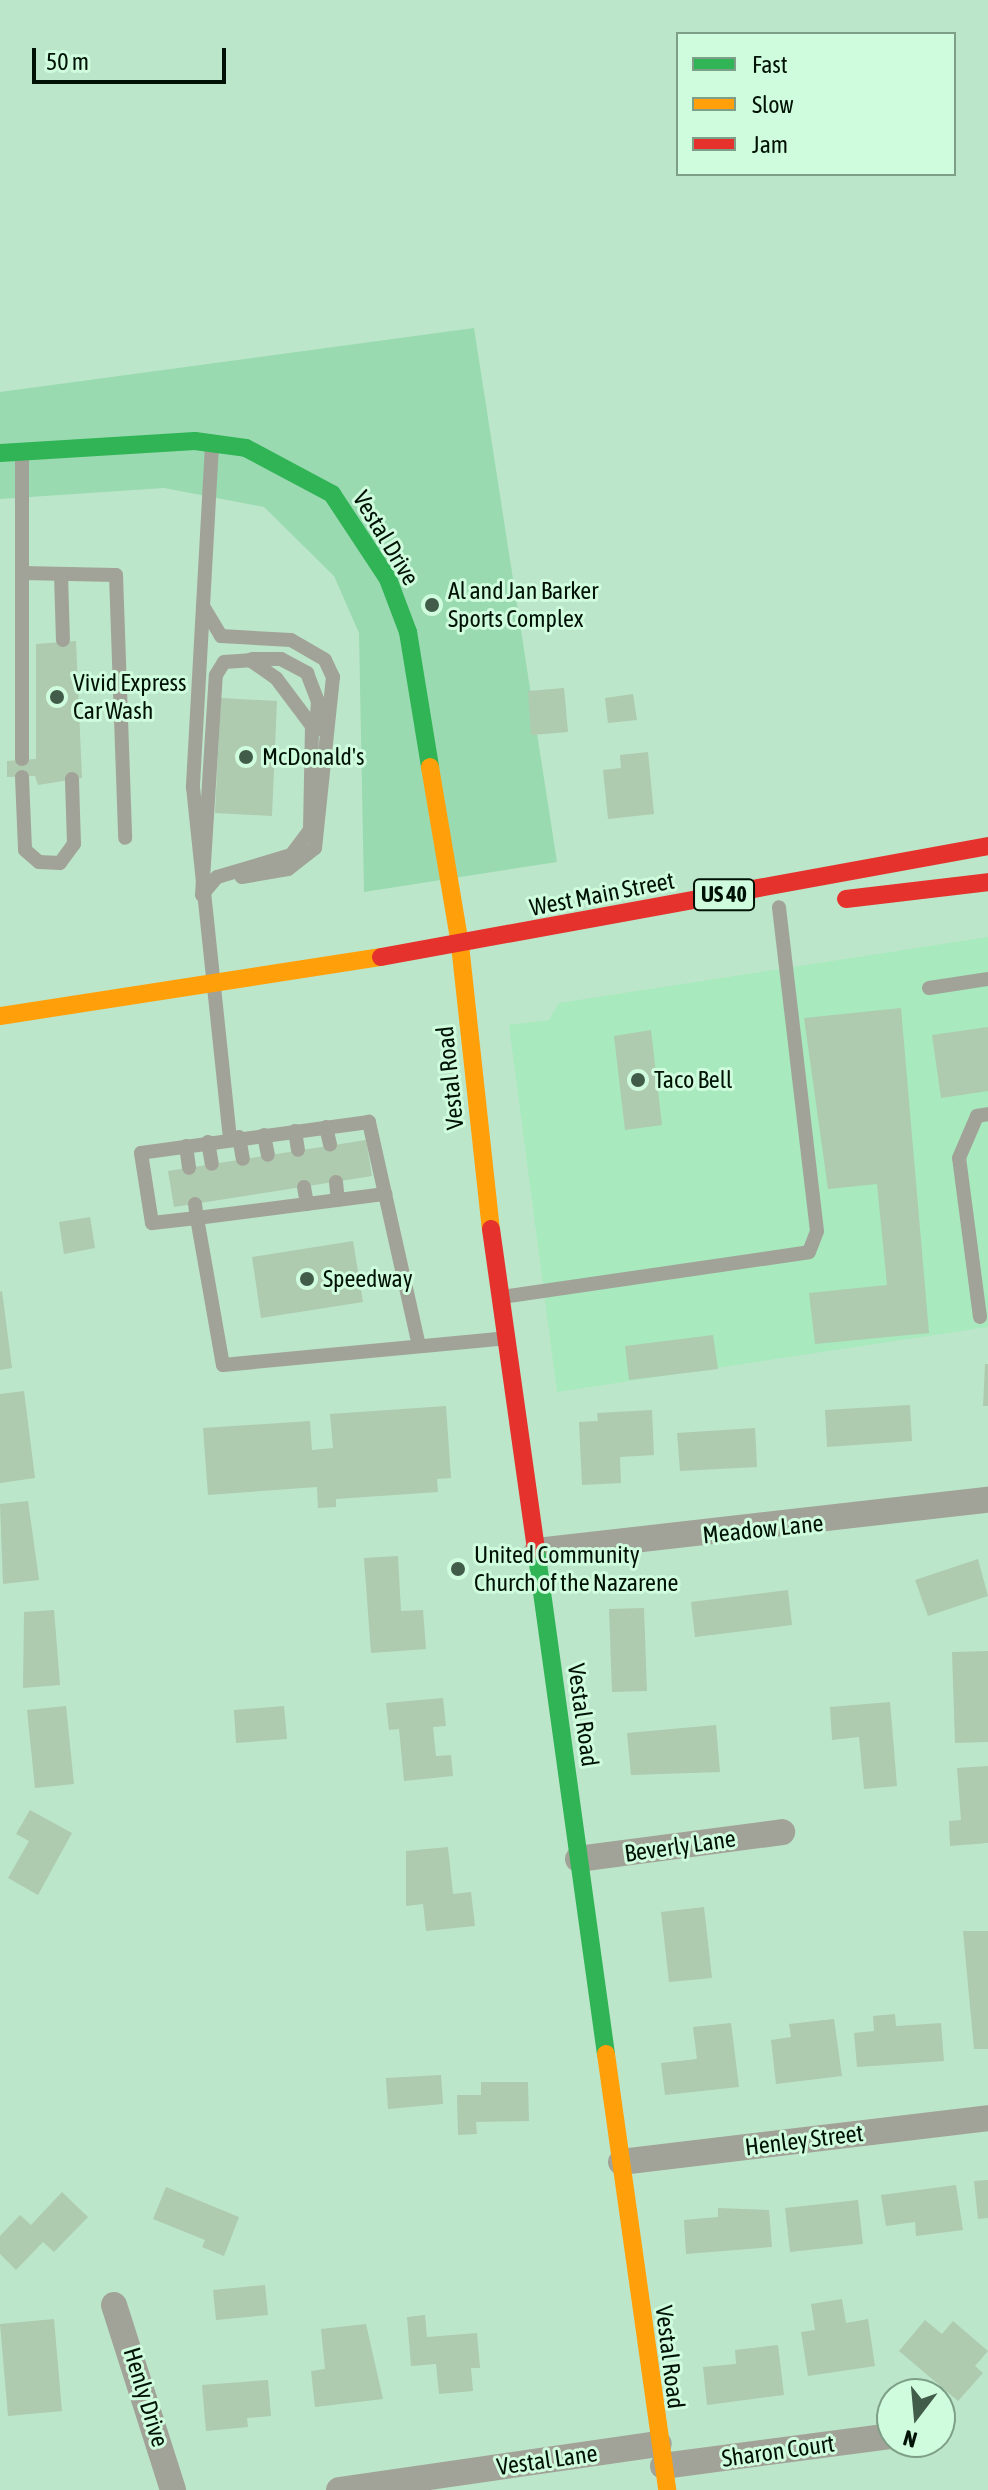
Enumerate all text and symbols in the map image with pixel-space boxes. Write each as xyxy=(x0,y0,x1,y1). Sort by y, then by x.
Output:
scale bar xyxy=(36,32,230,82)
legend xyxy=(676,32,956,176)
text: 50 m xyxy=(46,48,89,75)
text: Fast xyxy=(752,51,788,78)
text: Slow xyxy=(752,91,794,118)
text: Jam xyxy=(752,131,788,158)
street label: Vestal Drive xyxy=(347,486,425,590)
place label: Al and Jan Barker Sports Complex xyxy=(448,577,598,633)
marker: Al and Jan Barker Sports Complex xyxy=(423,596,441,614)
place label: Vivid Express Car Wash xyxy=(73,669,187,725)
marker: Vivid Express Car Wash xyxy=(48,688,66,706)
place label: McDonald's xyxy=(262,743,364,771)
marker: McDonald's xyxy=(237,748,255,766)
street label: West Main Street xyxy=(527,866,677,922)
road number: US 40 xyxy=(692,877,756,913)
street label: Vestal Road xyxy=(430,1025,470,1131)
place label: Taco Bell xyxy=(654,1066,732,1094)
marker: Taco Bell xyxy=(629,1071,647,1089)
place label: Speedway xyxy=(323,1265,413,1293)
marker: Speedway xyxy=(298,1270,316,1288)
street label: Meadow Lane xyxy=(701,1508,825,1550)
place label: United Community Church of the Nazarene xyxy=(474,1541,678,1597)
marker: United Community Church of the Nazarene xyxy=(449,1560,467,1578)
street label: Vestal Road xyxy=(562,1662,604,1768)
street label: Beverly Lane xyxy=(623,1824,737,1868)
street label: Henley Street xyxy=(743,2118,865,2162)
street label: Vestal Road xyxy=(649,2304,691,2410)
street label: Henly Drive xyxy=(117,2344,175,2450)
north arrow xyxy=(876,2378,956,2458)
text: N xyxy=(900,2425,920,2453)
street label: Sharon Court xyxy=(720,2429,836,2473)
street label: Vestal Lane xyxy=(495,2439,599,2481)

